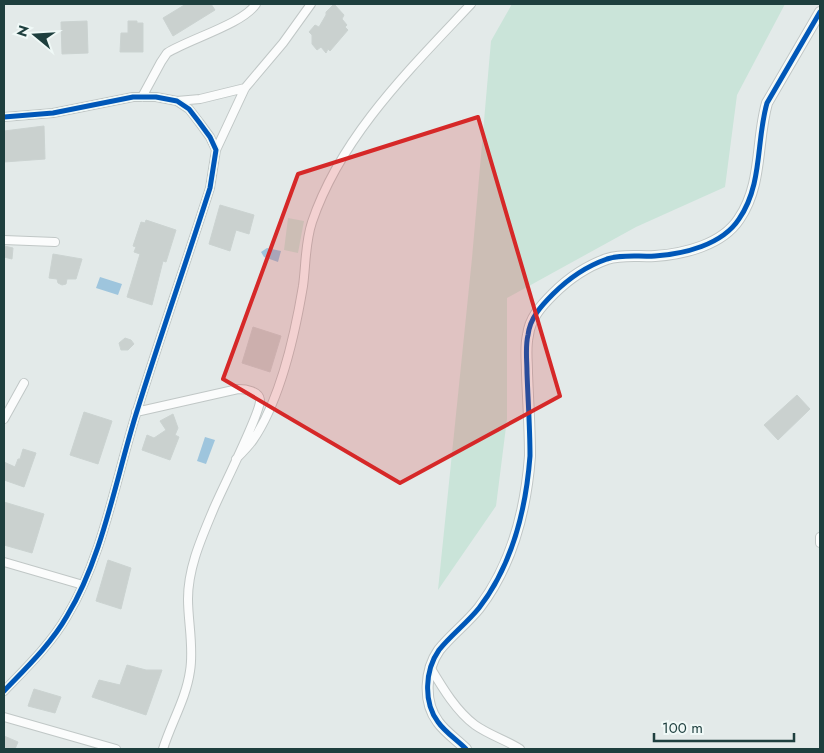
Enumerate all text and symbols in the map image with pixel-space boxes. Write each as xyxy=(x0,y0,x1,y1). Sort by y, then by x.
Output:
north arrow xyxy=(10,10,60,60)
text: N xyxy=(11,23,34,39)
scale bar xyxy=(654,710,794,742)
text: 100 m xyxy=(662,717,703,739)

